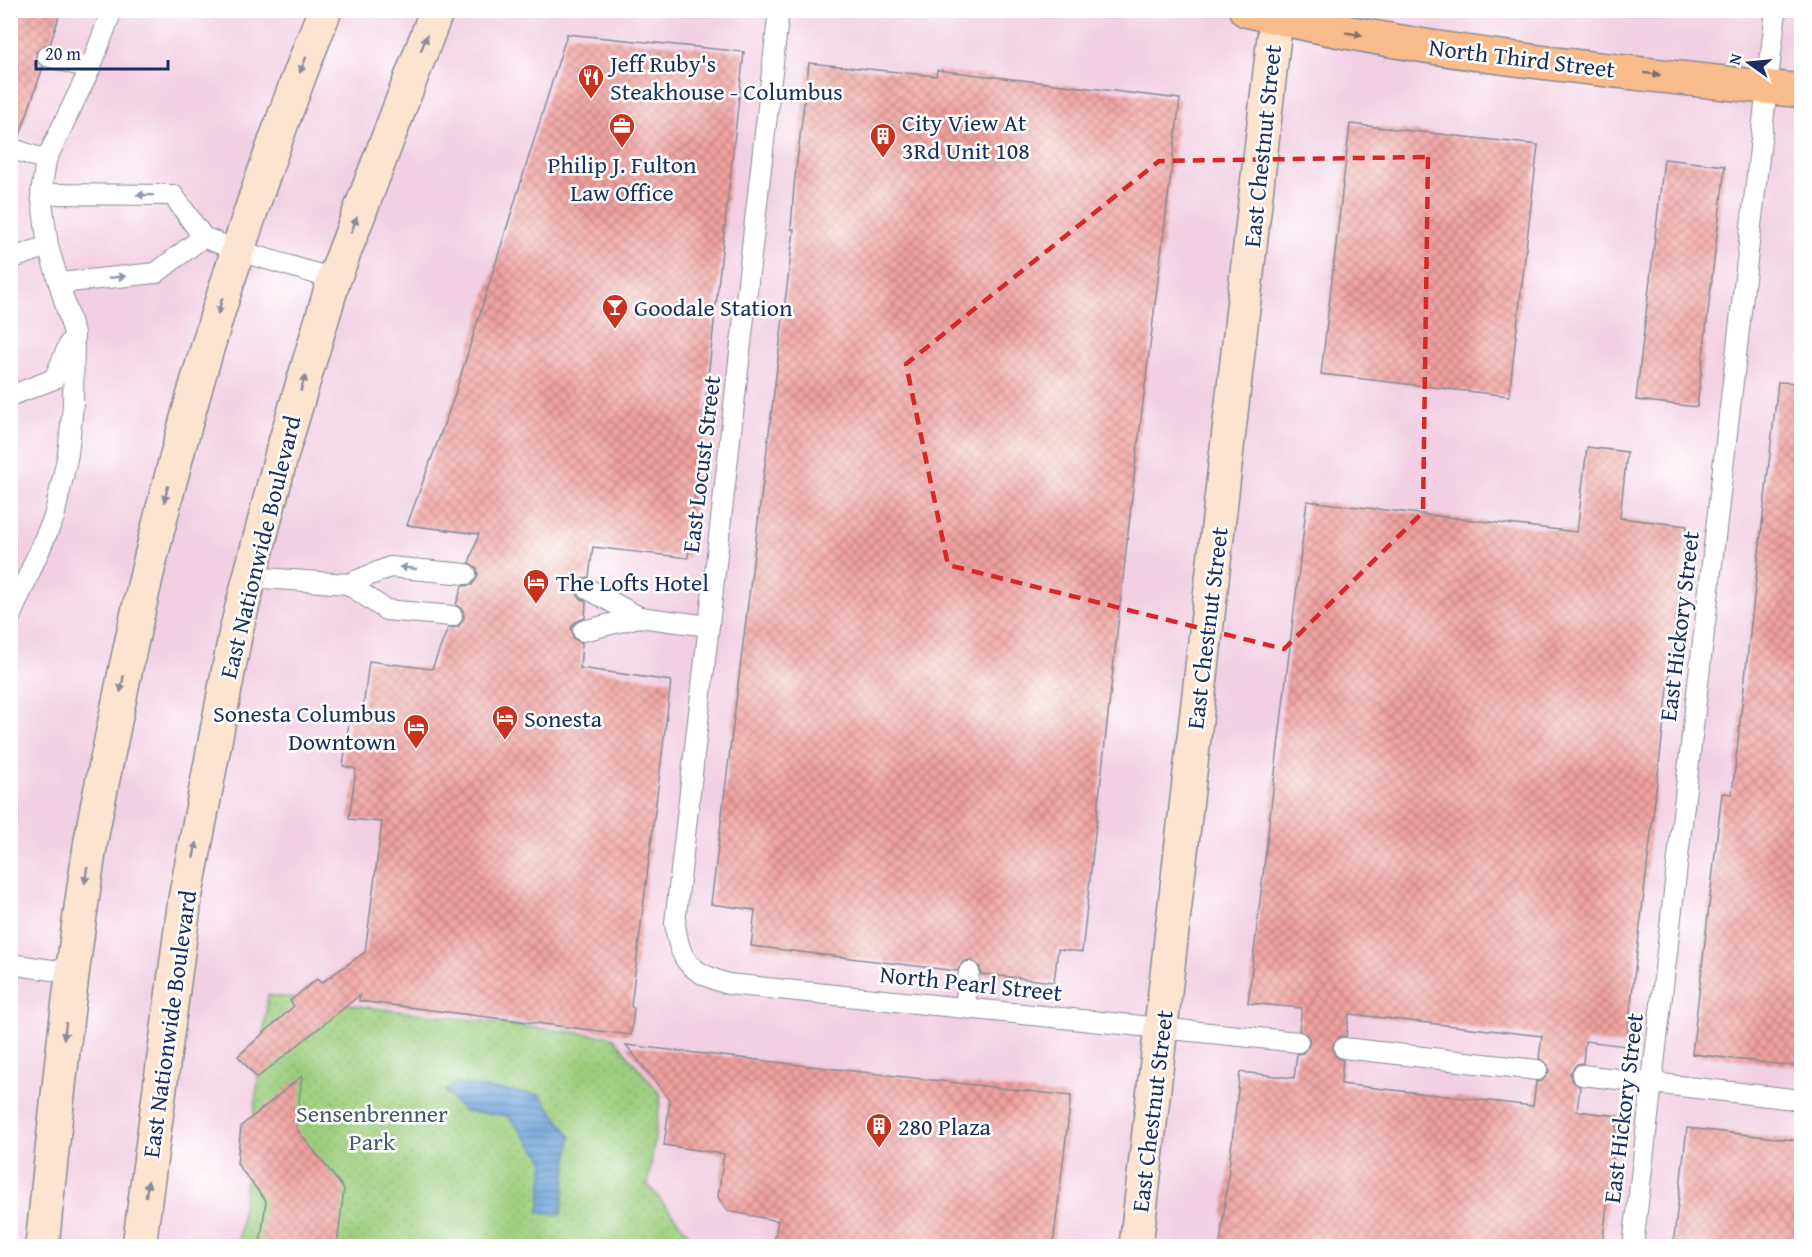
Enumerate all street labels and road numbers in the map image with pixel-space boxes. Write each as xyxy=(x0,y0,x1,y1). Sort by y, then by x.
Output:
street label: North Third Street xyxy=(1427,29,1618,87)
street label: East Chestnut Street xyxy=(1234,42,1290,249)
street label: East Locust Street xyxy=(673,373,729,555)
street label: East Nationwide Boulevard xyxy=(210,412,310,682)
street label: East Chestnut Street xyxy=(1177,524,1237,731)
street label: East Hickory Street xyxy=(1650,528,1708,723)
street label: East Nationwide Boulevard xyxy=(133,888,205,1160)
street label: North Pearl Street xyxy=(878,956,1064,1010)
street label: East Chestnut Street xyxy=(1122,1007,1182,1214)
street label: East Hickory Street xyxy=(1594,1010,1652,1205)

